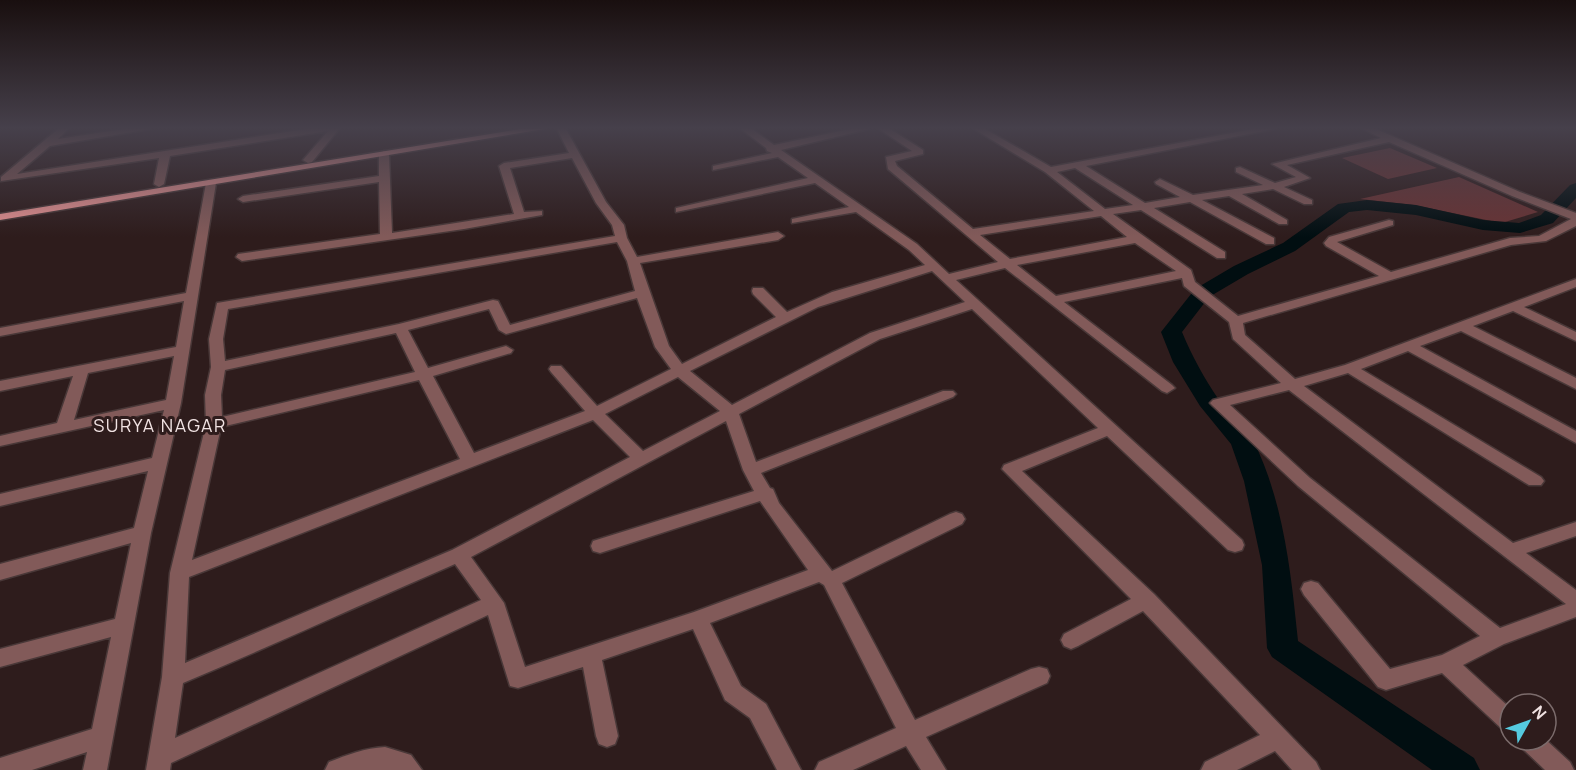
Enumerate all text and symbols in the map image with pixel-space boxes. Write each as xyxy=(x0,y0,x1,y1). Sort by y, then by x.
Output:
district label: SURYA NAGAR xyxy=(93,413,227,437)
north arrow xyxy=(1498,692,1558,752)
text: N xyxy=(1527,701,1552,724)

